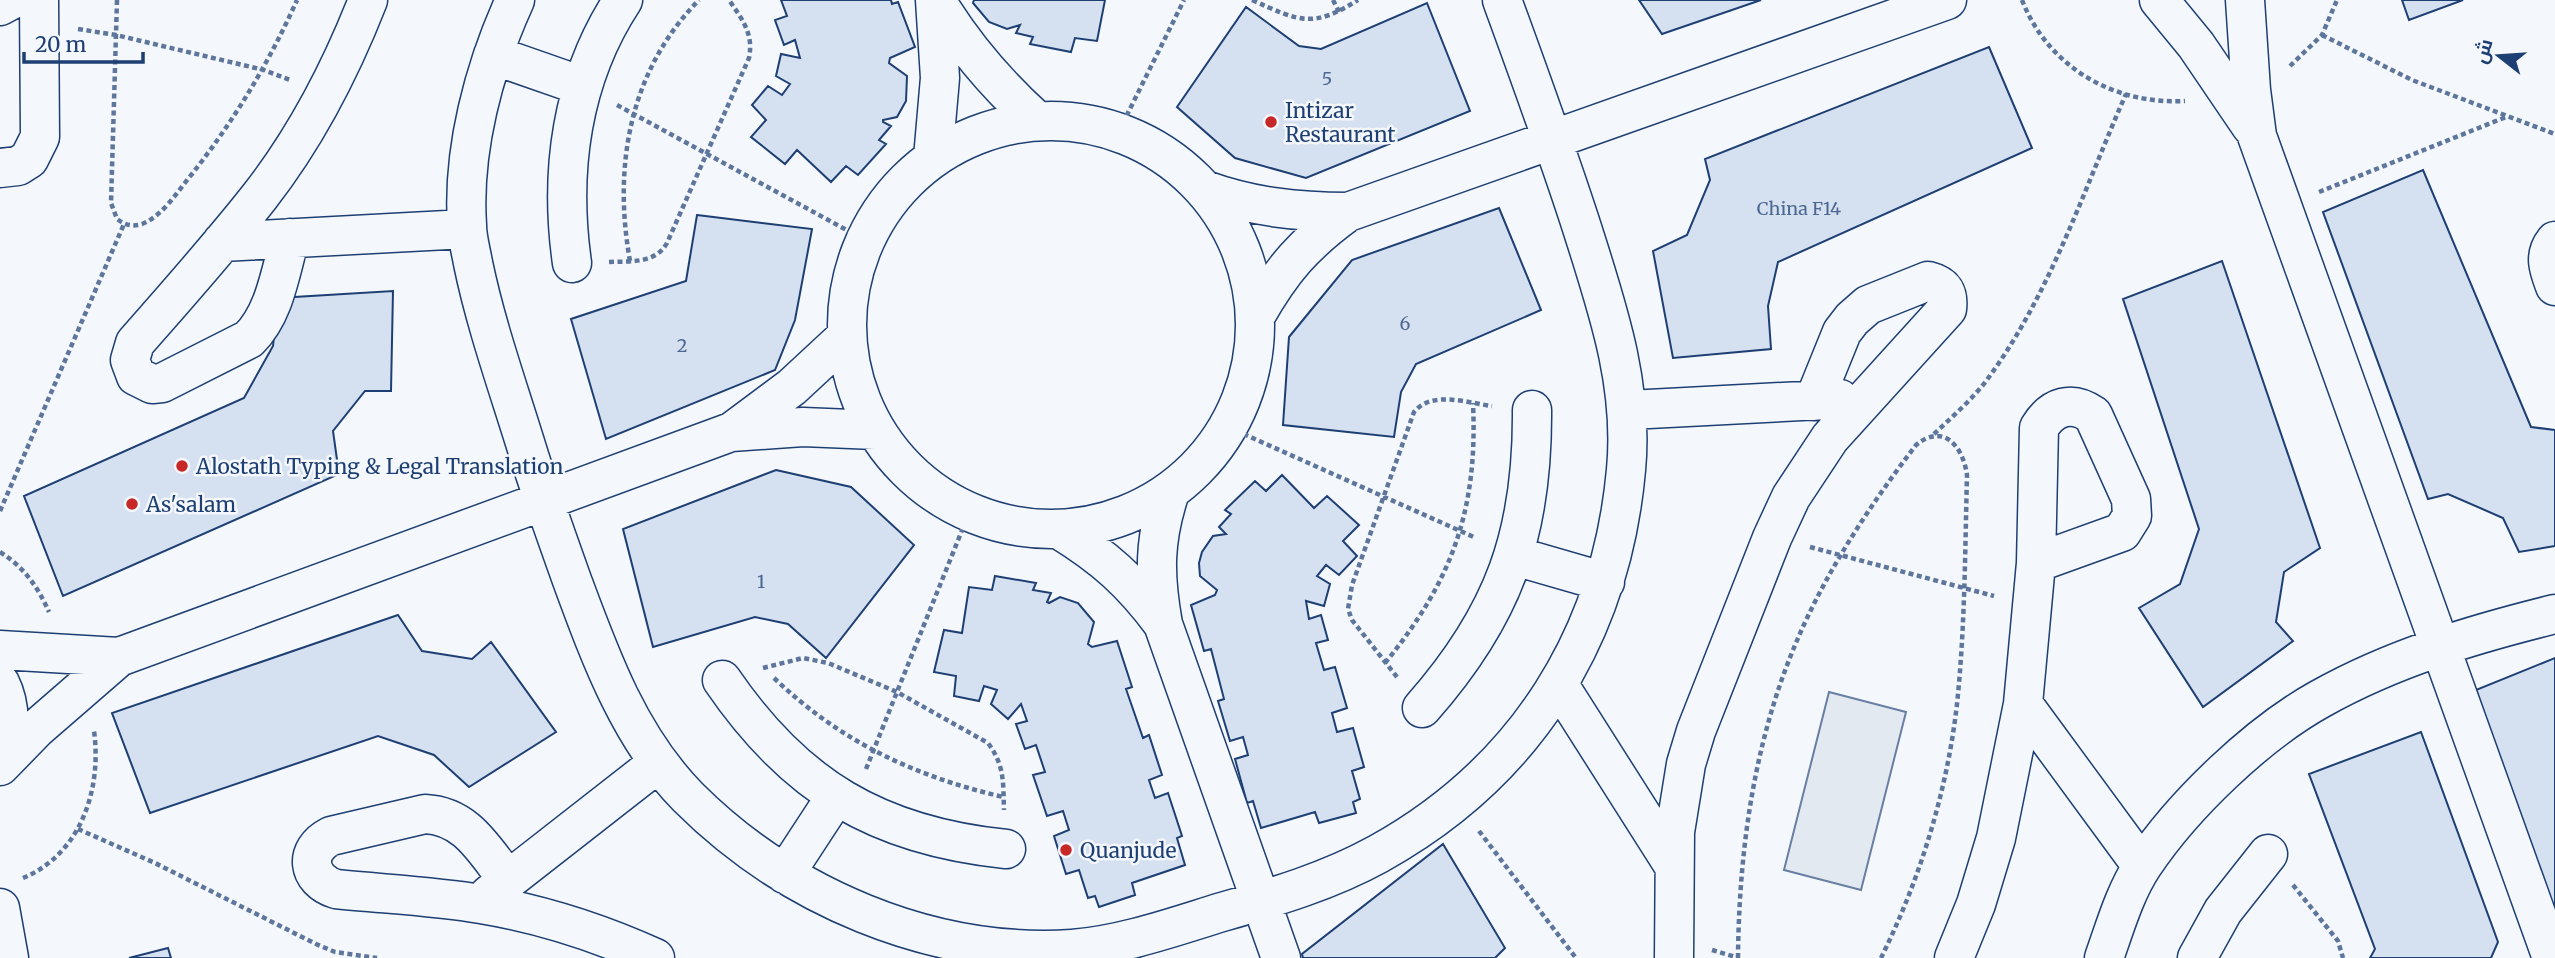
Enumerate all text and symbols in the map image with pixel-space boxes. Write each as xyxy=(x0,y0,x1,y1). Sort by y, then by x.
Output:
scale bar xyxy=(24,21,144,65)
north arrow xyxy=(2464,21,2534,91)
text: 20 m xyxy=(35,31,87,58)
text: ش xyxy=(2468,36,2498,66)
house number: 5 xyxy=(1322,67,1332,90)
place label: Intizar Restaurant xyxy=(1285,97,1395,148)
marker: Intizar Restaurant xyxy=(1263,114,1279,130)
house number: China F14 xyxy=(1757,197,1841,220)
house number: 6 xyxy=(1400,312,1411,335)
house number: 2 xyxy=(677,334,687,357)
place label: Alostath Typing & Legal Translation xyxy=(195,453,563,480)
marker: Alostath Typing & Legal Translation xyxy=(174,458,190,474)
place label: As'salam xyxy=(145,491,236,518)
marker: As'salam xyxy=(124,496,140,512)
house number: 1 xyxy=(757,570,765,593)
place label: Quanjude xyxy=(1080,837,1176,864)
marker: Quanjude xyxy=(1058,842,1074,858)

